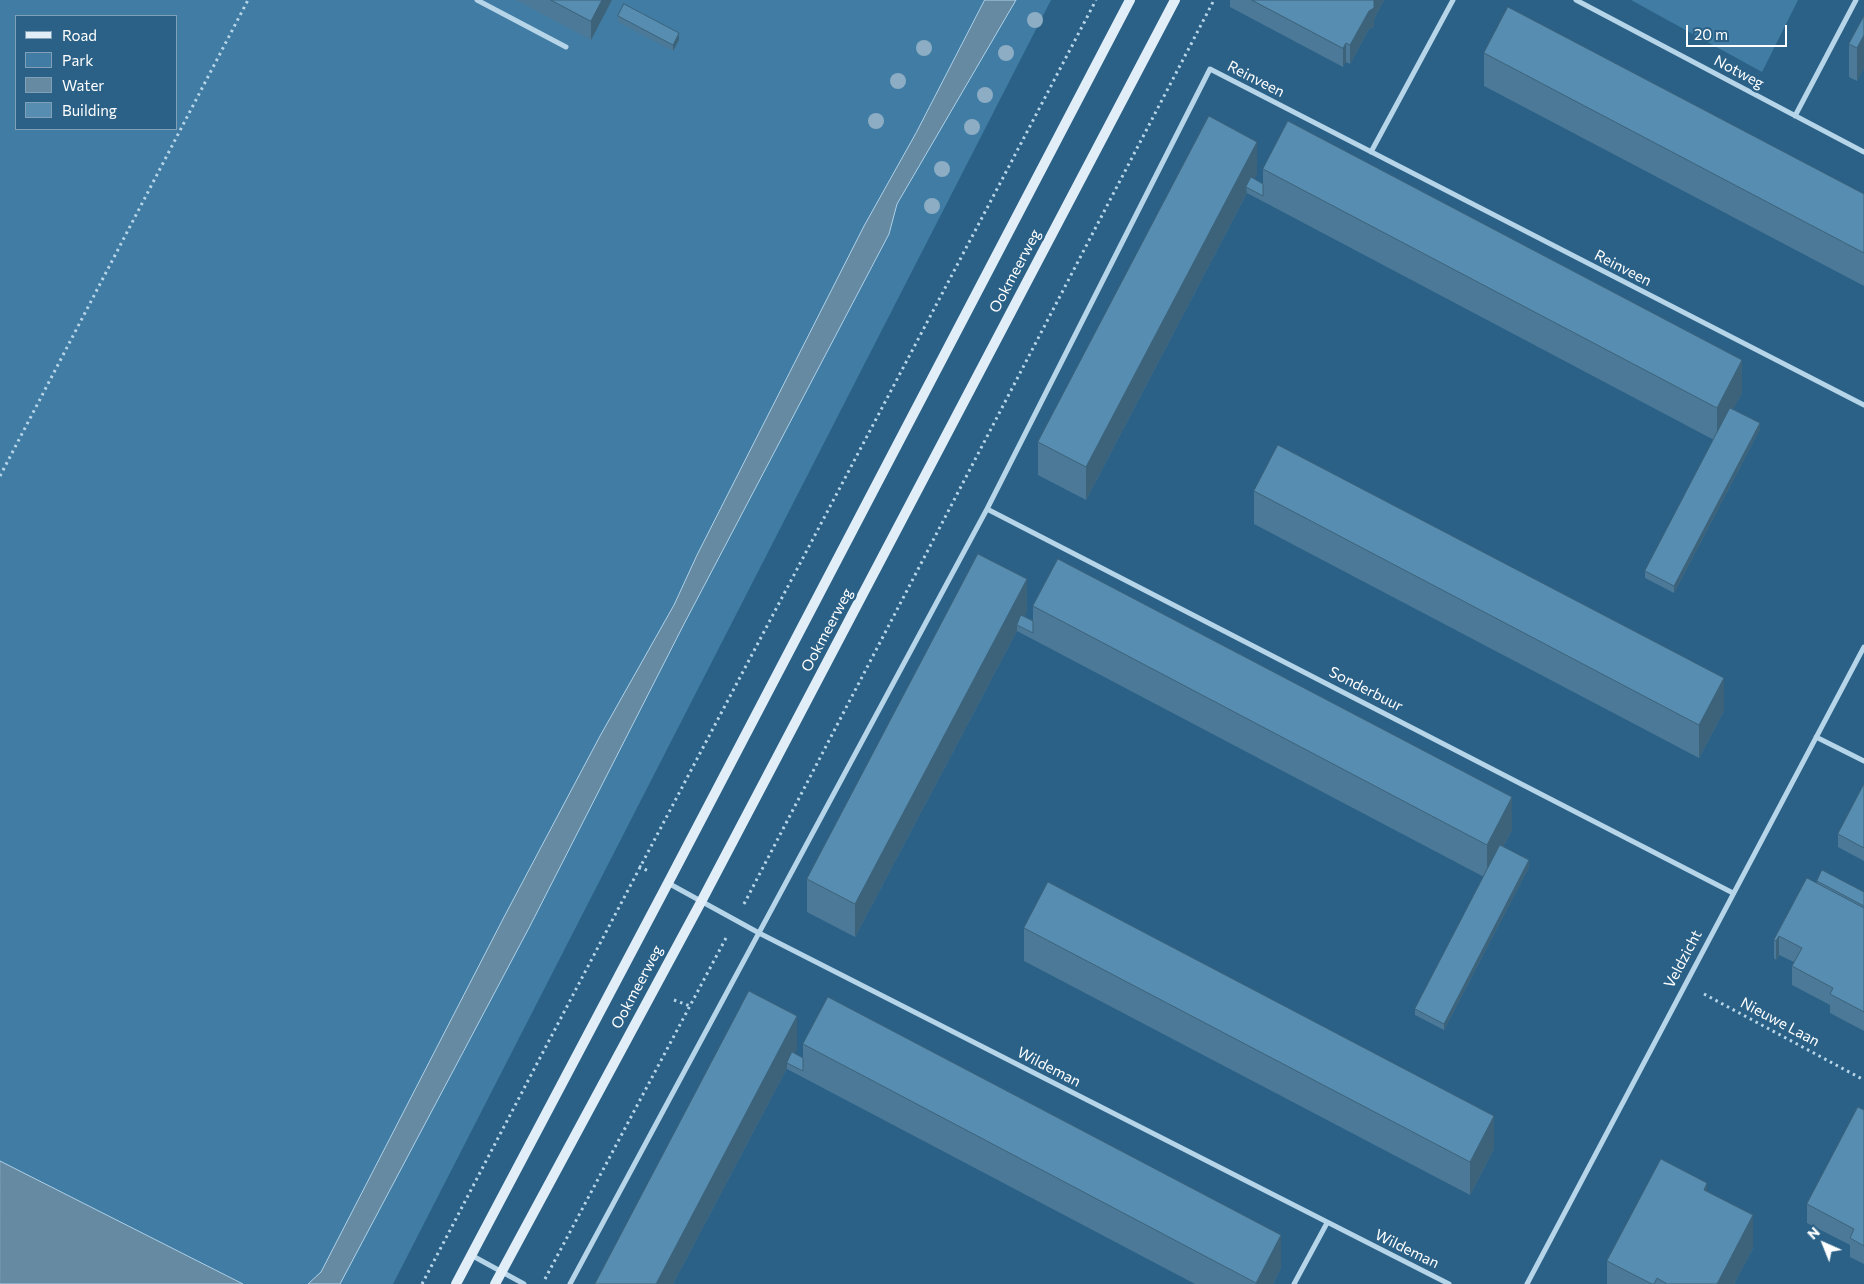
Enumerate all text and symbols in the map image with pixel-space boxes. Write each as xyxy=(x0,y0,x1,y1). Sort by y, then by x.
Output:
legend xyxy=(15,15,178,130)
scale bar xyxy=(1689,15,1790,47)
text: 20 m xyxy=(1694,25,1728,43)
text: Road xyxy=(62,26,97,44)
text: Park xyxy=(62,51,93,69)
street label: Notweg xyxy=(1711,51,1767,93)
street label: Reinveen xyxy=(1224,57,1288,101)
text: Water xyxy=(62,76,104,94)
text: Building xyxy=(62,101,117,119)
street label: Ookmeerweg xyxy=(985,226,1045,316)
street label: Reinveen xyxy=(1591,246,1655,290)
street label: Ookmeerweg xyxy=(797,585,857,675)
street label: Sonderbuur xyxy=(1326,663,1406,715)
street label: Veldzicht xyxy=(1660,927,1706,991)
street label: Ookmeerweg xyxy=(607,942,667,1032)
street label: Nieuwe Laan xyxy=(1737,994,1823,1050)
street label: Wildeman xyxy=(1014,1043,1084,1091)
north arrow xyxy=(1799,1219,1849,1269)
text: N xyxy=(1804,1223,1823,1243)
street label: Wildeman xyxy=(1372,1226,1442,1272)

